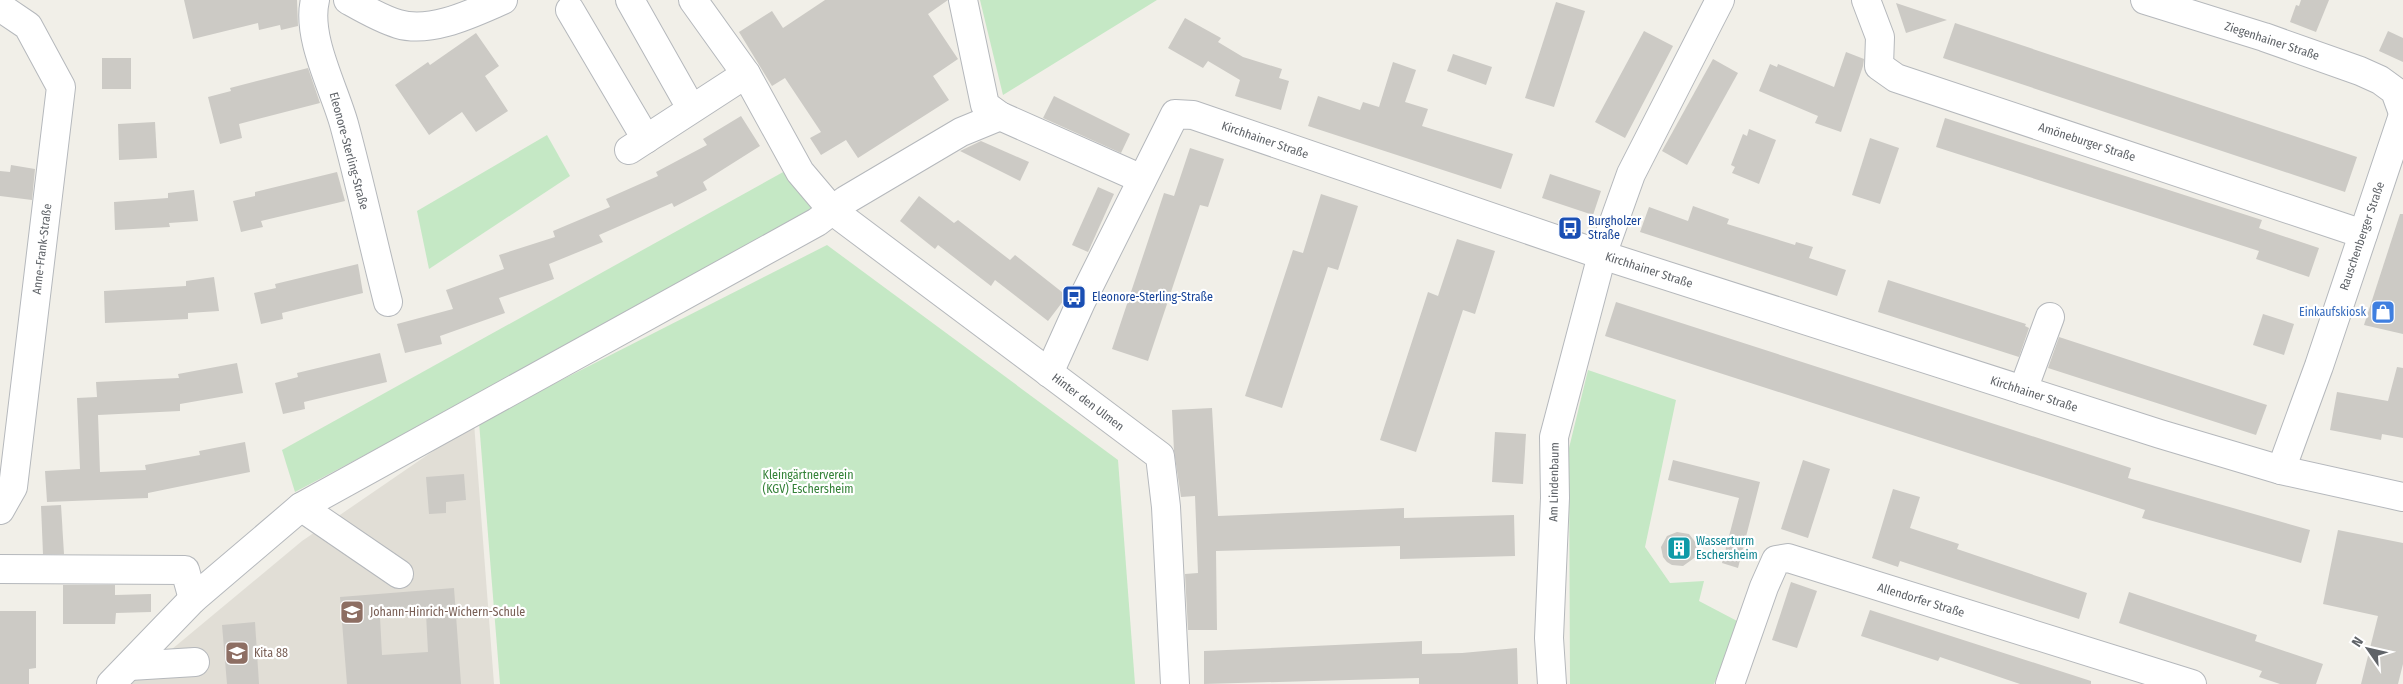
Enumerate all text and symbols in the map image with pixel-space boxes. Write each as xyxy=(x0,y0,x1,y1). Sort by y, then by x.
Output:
street label: Ziegenhainer Straße xyxy=(2223,19,2321,63)
street label: Eleonore-Sterling-Straße xyxy=(327,91,371,211)
street label: Kirchhainer Straße xyxy=(1220,119,1310,161)
street label: Amöneburger Straße xyxy=(2037,120,2137,164)
street label: Rauschenberger Straße xyxy=(2337,180,2387,292)
street label: Anne-Frank-Straße xyxy=(29,203,55,295)
place label: Burgholzer Straße xyxy=(1588,214,1642,242)
bus stop icon: Burgholzer Straße xyxy=(1557,215,1583,241)
street label: Kirchhainer Straße xyxy=(1604,249,1695,291)
bus stop icon: Eleonore-Sterling-Straße xyxy=(1061,284,1087,310)
place label: Eleonore-Sterling-Straße xyxy=(1092,290,1213,304)
shop icon: Einkaufskiosk xyxy=(2370,299,2396,325)
place label: Einkaufskiosk xyxy=(2299,305,2366,319)
street label: Hinter den Ulmen xyxy=(1049,370,1127,434)
street label: Kirchhainer Straße xyxy=(1989,373,2080,415)
street label: Am Lindenbaum xyxy=(1546,442,1562,522)
park label: Kleingärtnerverein (KGV) Eschersheim xyxy=(763,468,853,496)
place label: Wasserturm Eschersheim xyxy=(1696,534,1758,562)
building icon: Wasserturm Eschersheim xyxy=(1666,535,1692,561)
street label: Allendorfer Straße xyxy=(1876,580,1966,620)
school or university icon: Johann-Hinrich-Wichern-Schule xyxy=(339,599,365,625)
place label: Johann-Hinrich-Wichern-Schule xyxy=(370,605,525,619)
north arrow xyxy=(2343,624,2393,674)
text: N xyxy=(2348,634,2367,650)
school or university icon: Kita 88 xyxy=(224,640,250,666)
place label: Kita 88 xyxy=(254,646,288,660)

